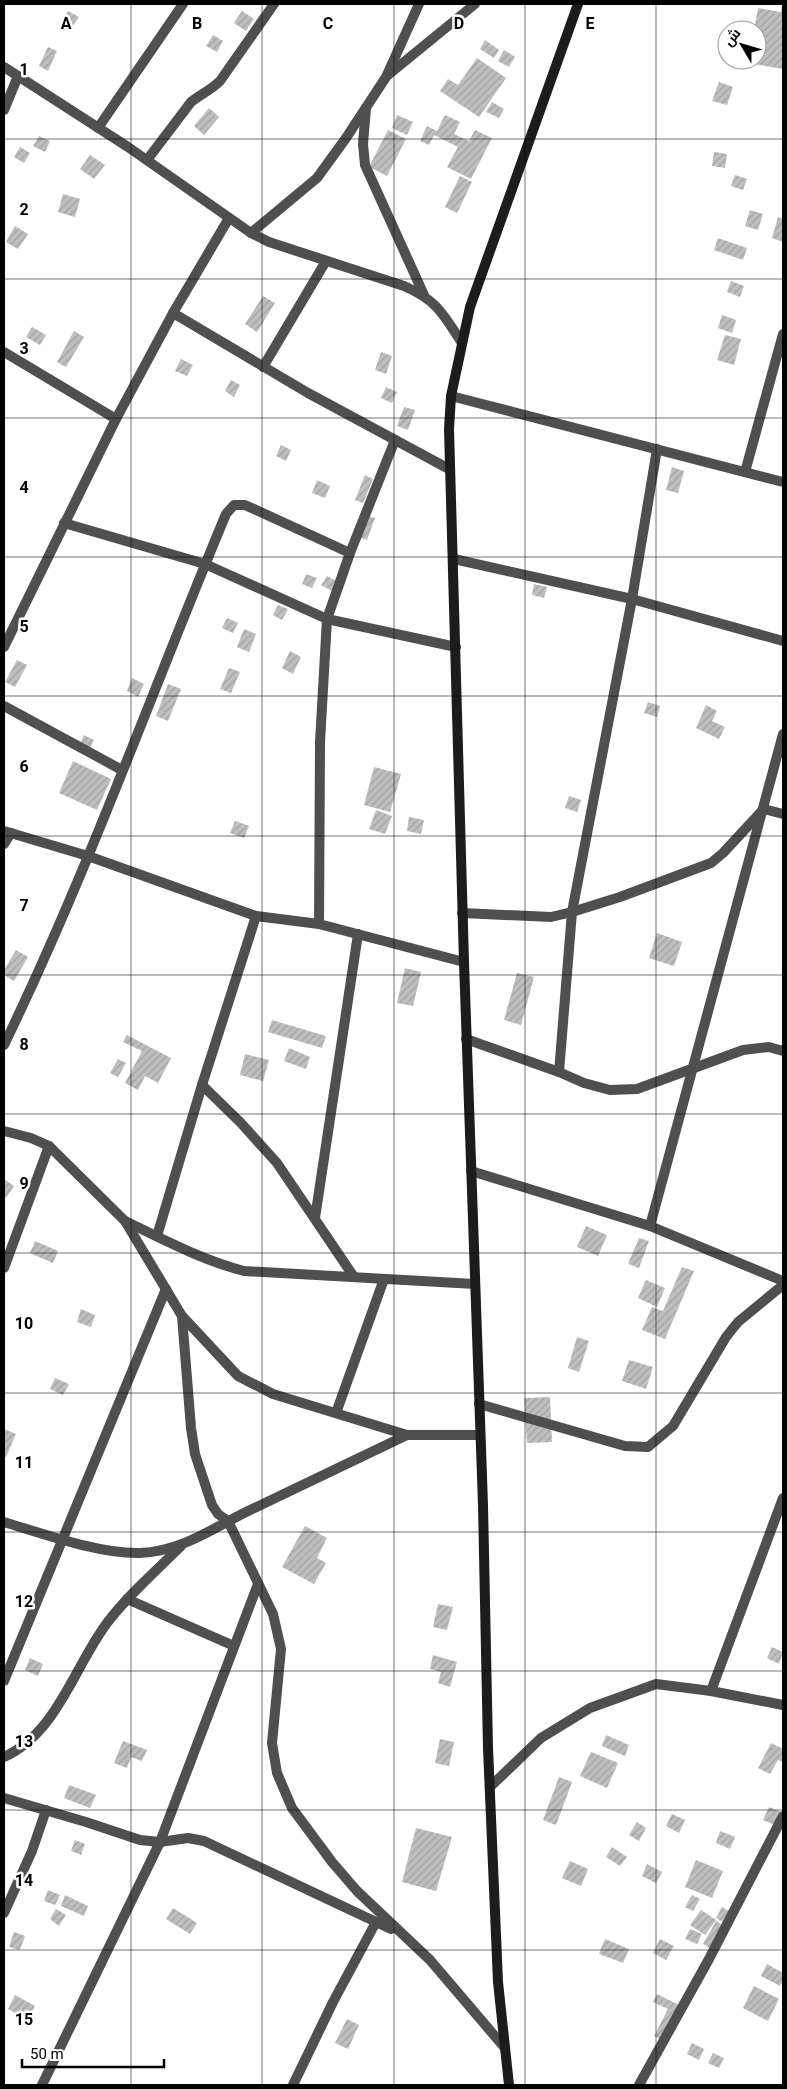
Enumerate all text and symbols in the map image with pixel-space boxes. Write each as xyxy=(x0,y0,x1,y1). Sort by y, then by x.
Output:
text: A xyxy=(61,14,72,33)
text: B xyxy=(192,14,202,33)
text: C xyxy=(323,14,333,33)
text: D xyxy=(454,14,464,33)
text: E xyxy=(586,14,595,33)
north arrow xyxy=(717,20,767,70)
text: ش xyxy=(720,25,744,50)
text: 1 xyxy=(19,60,29,79)
text: 2 xyxy=(19,200,29,219)
text: 3 xyxy=(19,339,29,358)
text: 4 xyxy=(19,478,29,497)
text: 5 xyxy=(19,617,29,636)
text: 6 xyxy=(19,757,29,776)
text: 7 xyxy=(19,896,29,915)
text: 8 xyxy=(19,1035,29,1054)
text: 9 xyxy=(19,1174,29,1193)
text: 10 xyxy=(15,1314,33,1333)
text: 11 xyxy=(15,1453,33,1472)
text: 12 xyxy=(15,1592,33,1611)
text: 13 xyxy=(15,1732,33,1751)
text: 14 xyxy=(15,1871,33,1890)
text: 15 xyxy=(15,2010,33,2029)
scale bar xyxy=(22,2036,165,2068)
text: 50 m xyxy=(30,2045,64,2063)

